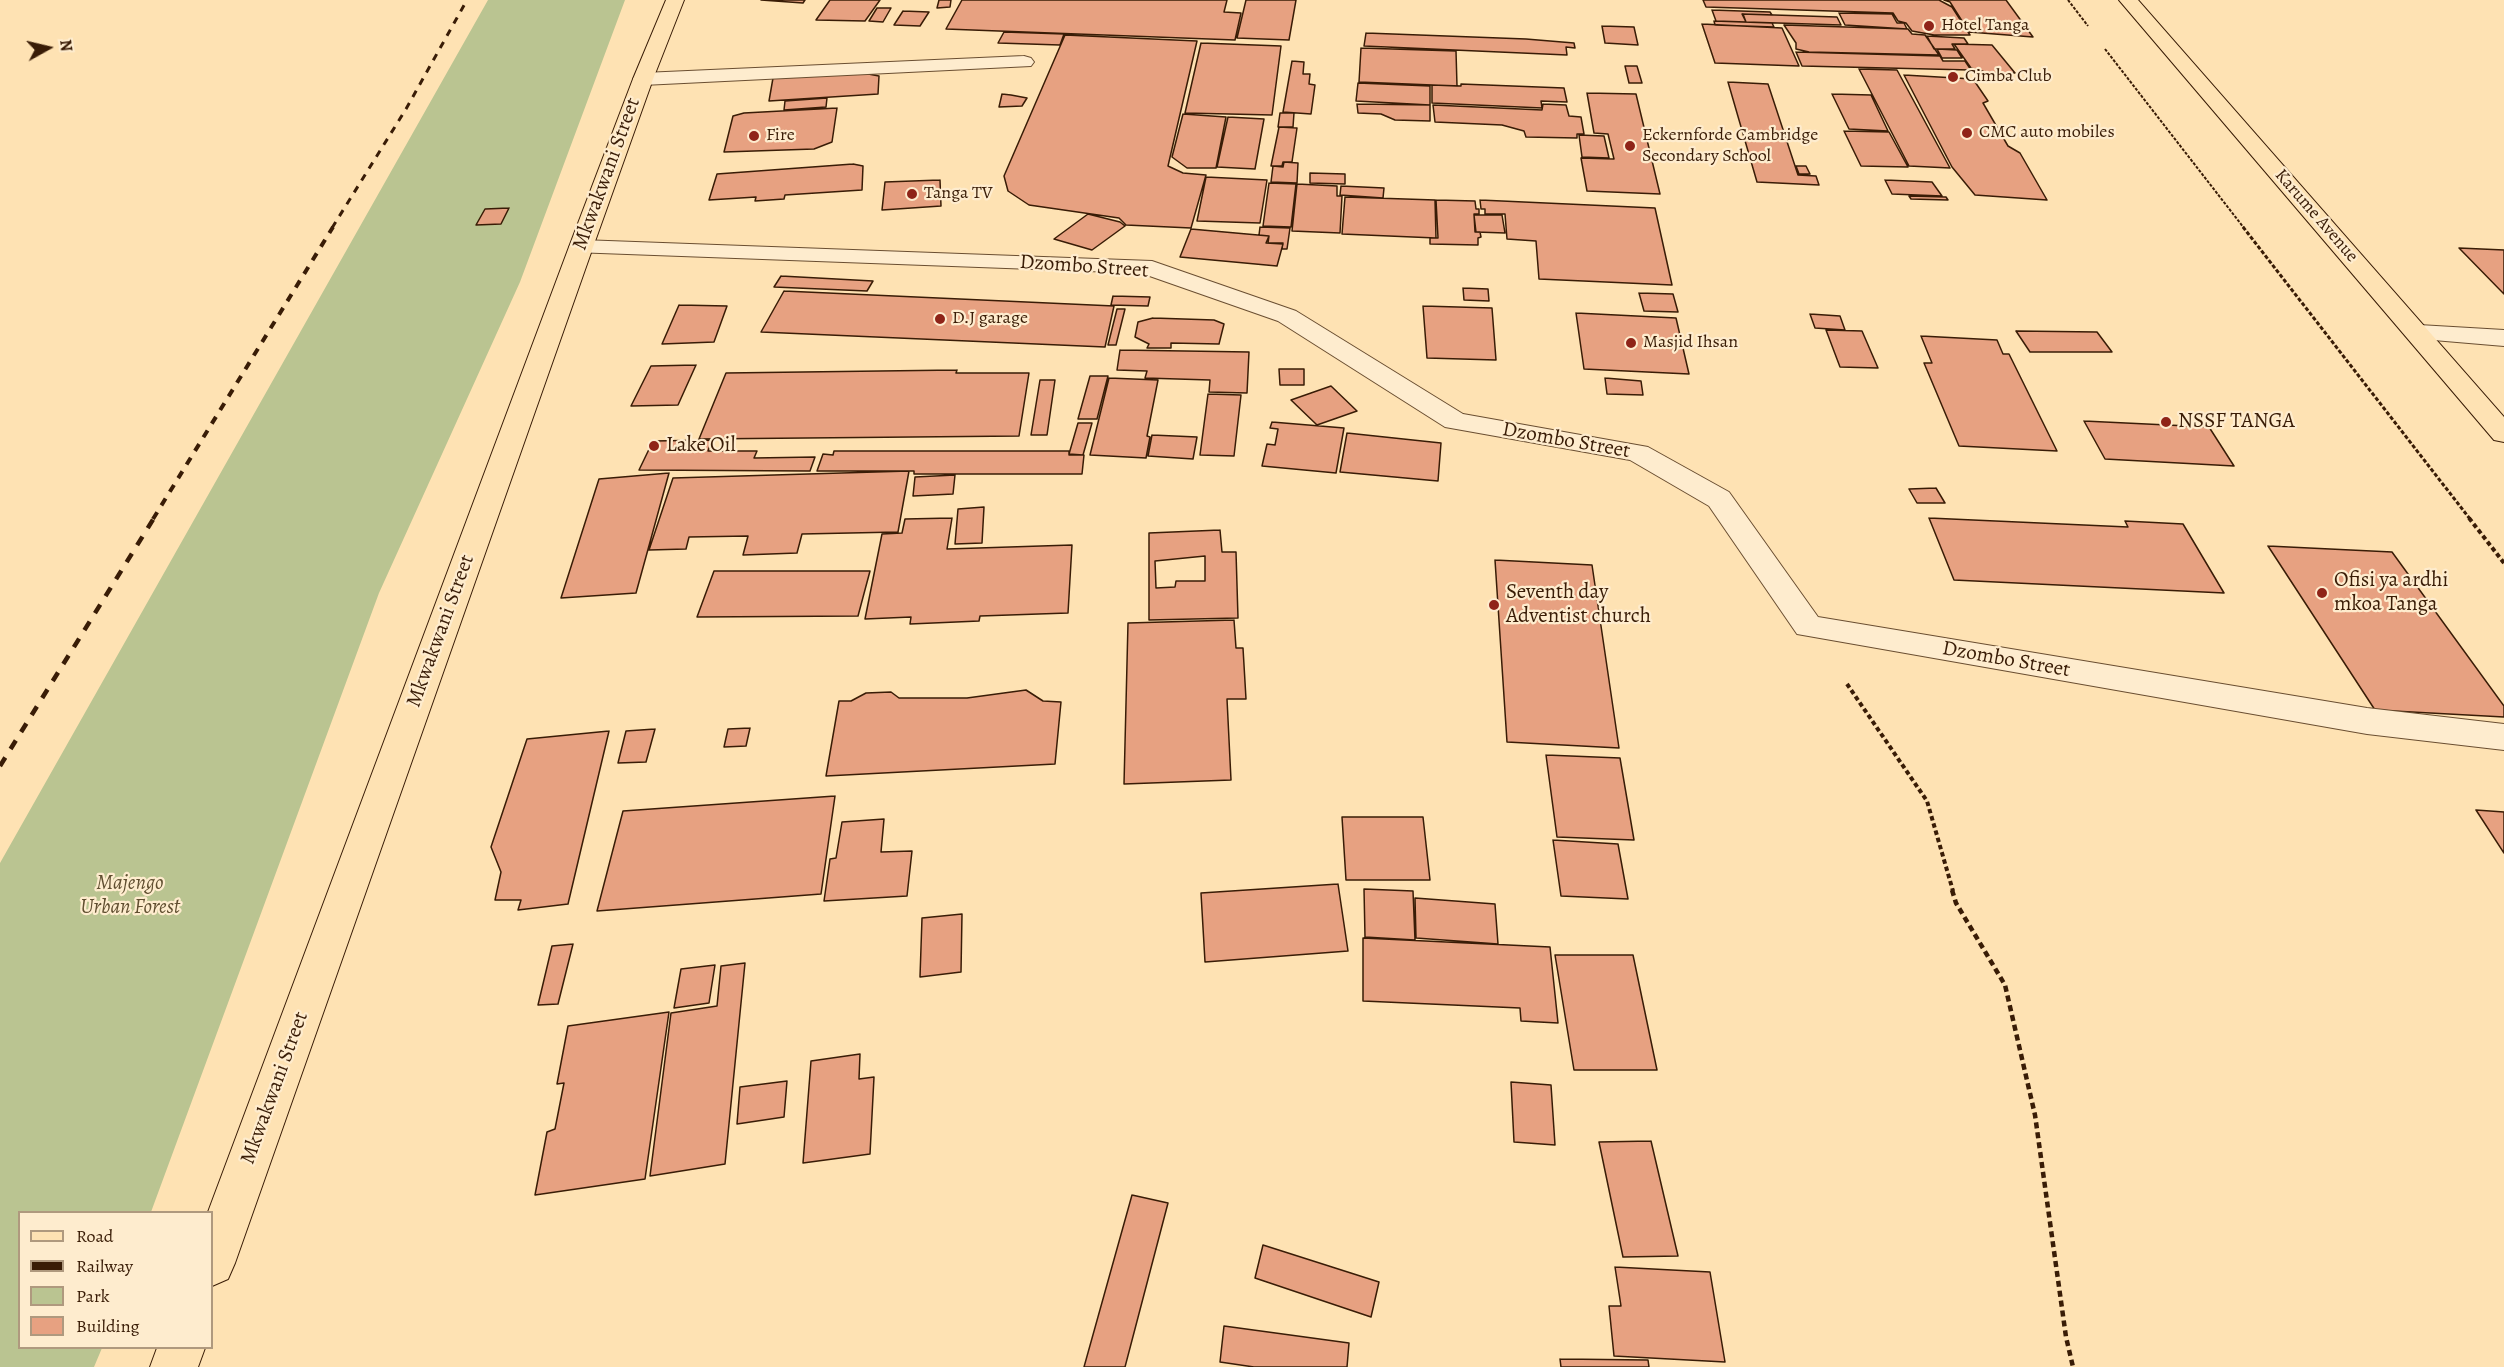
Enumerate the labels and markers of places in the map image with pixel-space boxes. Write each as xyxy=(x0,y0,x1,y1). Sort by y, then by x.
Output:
place label: Hotel Tanga xyxy=(1941,15,2029,37)
marker: Hotel Tanga xyxy=(1922,19,1936,33)
place label: Cimba Club xyxy=(1965,66,2052,88)
marker: Cimba Club xyxy=(1946,70,1960,84)
place label: CMC auto mobiles xyxy=(1979,122,2115,144)
place label: Fire xyxy=(766,125,795,147)
place label: Eckernforde Cambridge Secondary School xyxy=(1642,125,1818,168)
marker: CMC auto mobiles xyxy=(1960,126,1974,140)
marker: Fire xyxy=(747,129,761,143)
marker: Eckernforde Cambridge Secondary School xyxy=(1623,139,1637,153)
place label: Tanga TV xyxy=(924,183,993,205)
marker: Tanga TV xyxy=(905,187,919,201)
place label: D.J garage xyxy=(952,308,1028,330)
marker: D.J garage xyxy=(933,312,947,326)
place label: Masjid Ihsan xyxy=(1643,332,1738,354)
marker: Masjid Ihsan xyxy=(1624,336,1638,350)
place label: NSSF TANGA xyxy=(2178,409,2295,435)
marker: NSSF TANGA xyxy=(2159,415,2173,429)
place label: Lake Oil xyxy=(666,433,736,459)
marker: Lake Oil xyxy=(647,439,661,453)
place label: Ofisi ya ardhi mkoa Tanga xyxy=(2334,568,2448,618)
place label: Seventh day Adventist church xyxy=(1506,580,1651,630)
marker: Ofisi ya ardhi mkoa Tanga xyxy=(2315,586,2329,600)
marker: Seventh day Adventist church xyxy=(1487,598,1501,612)

